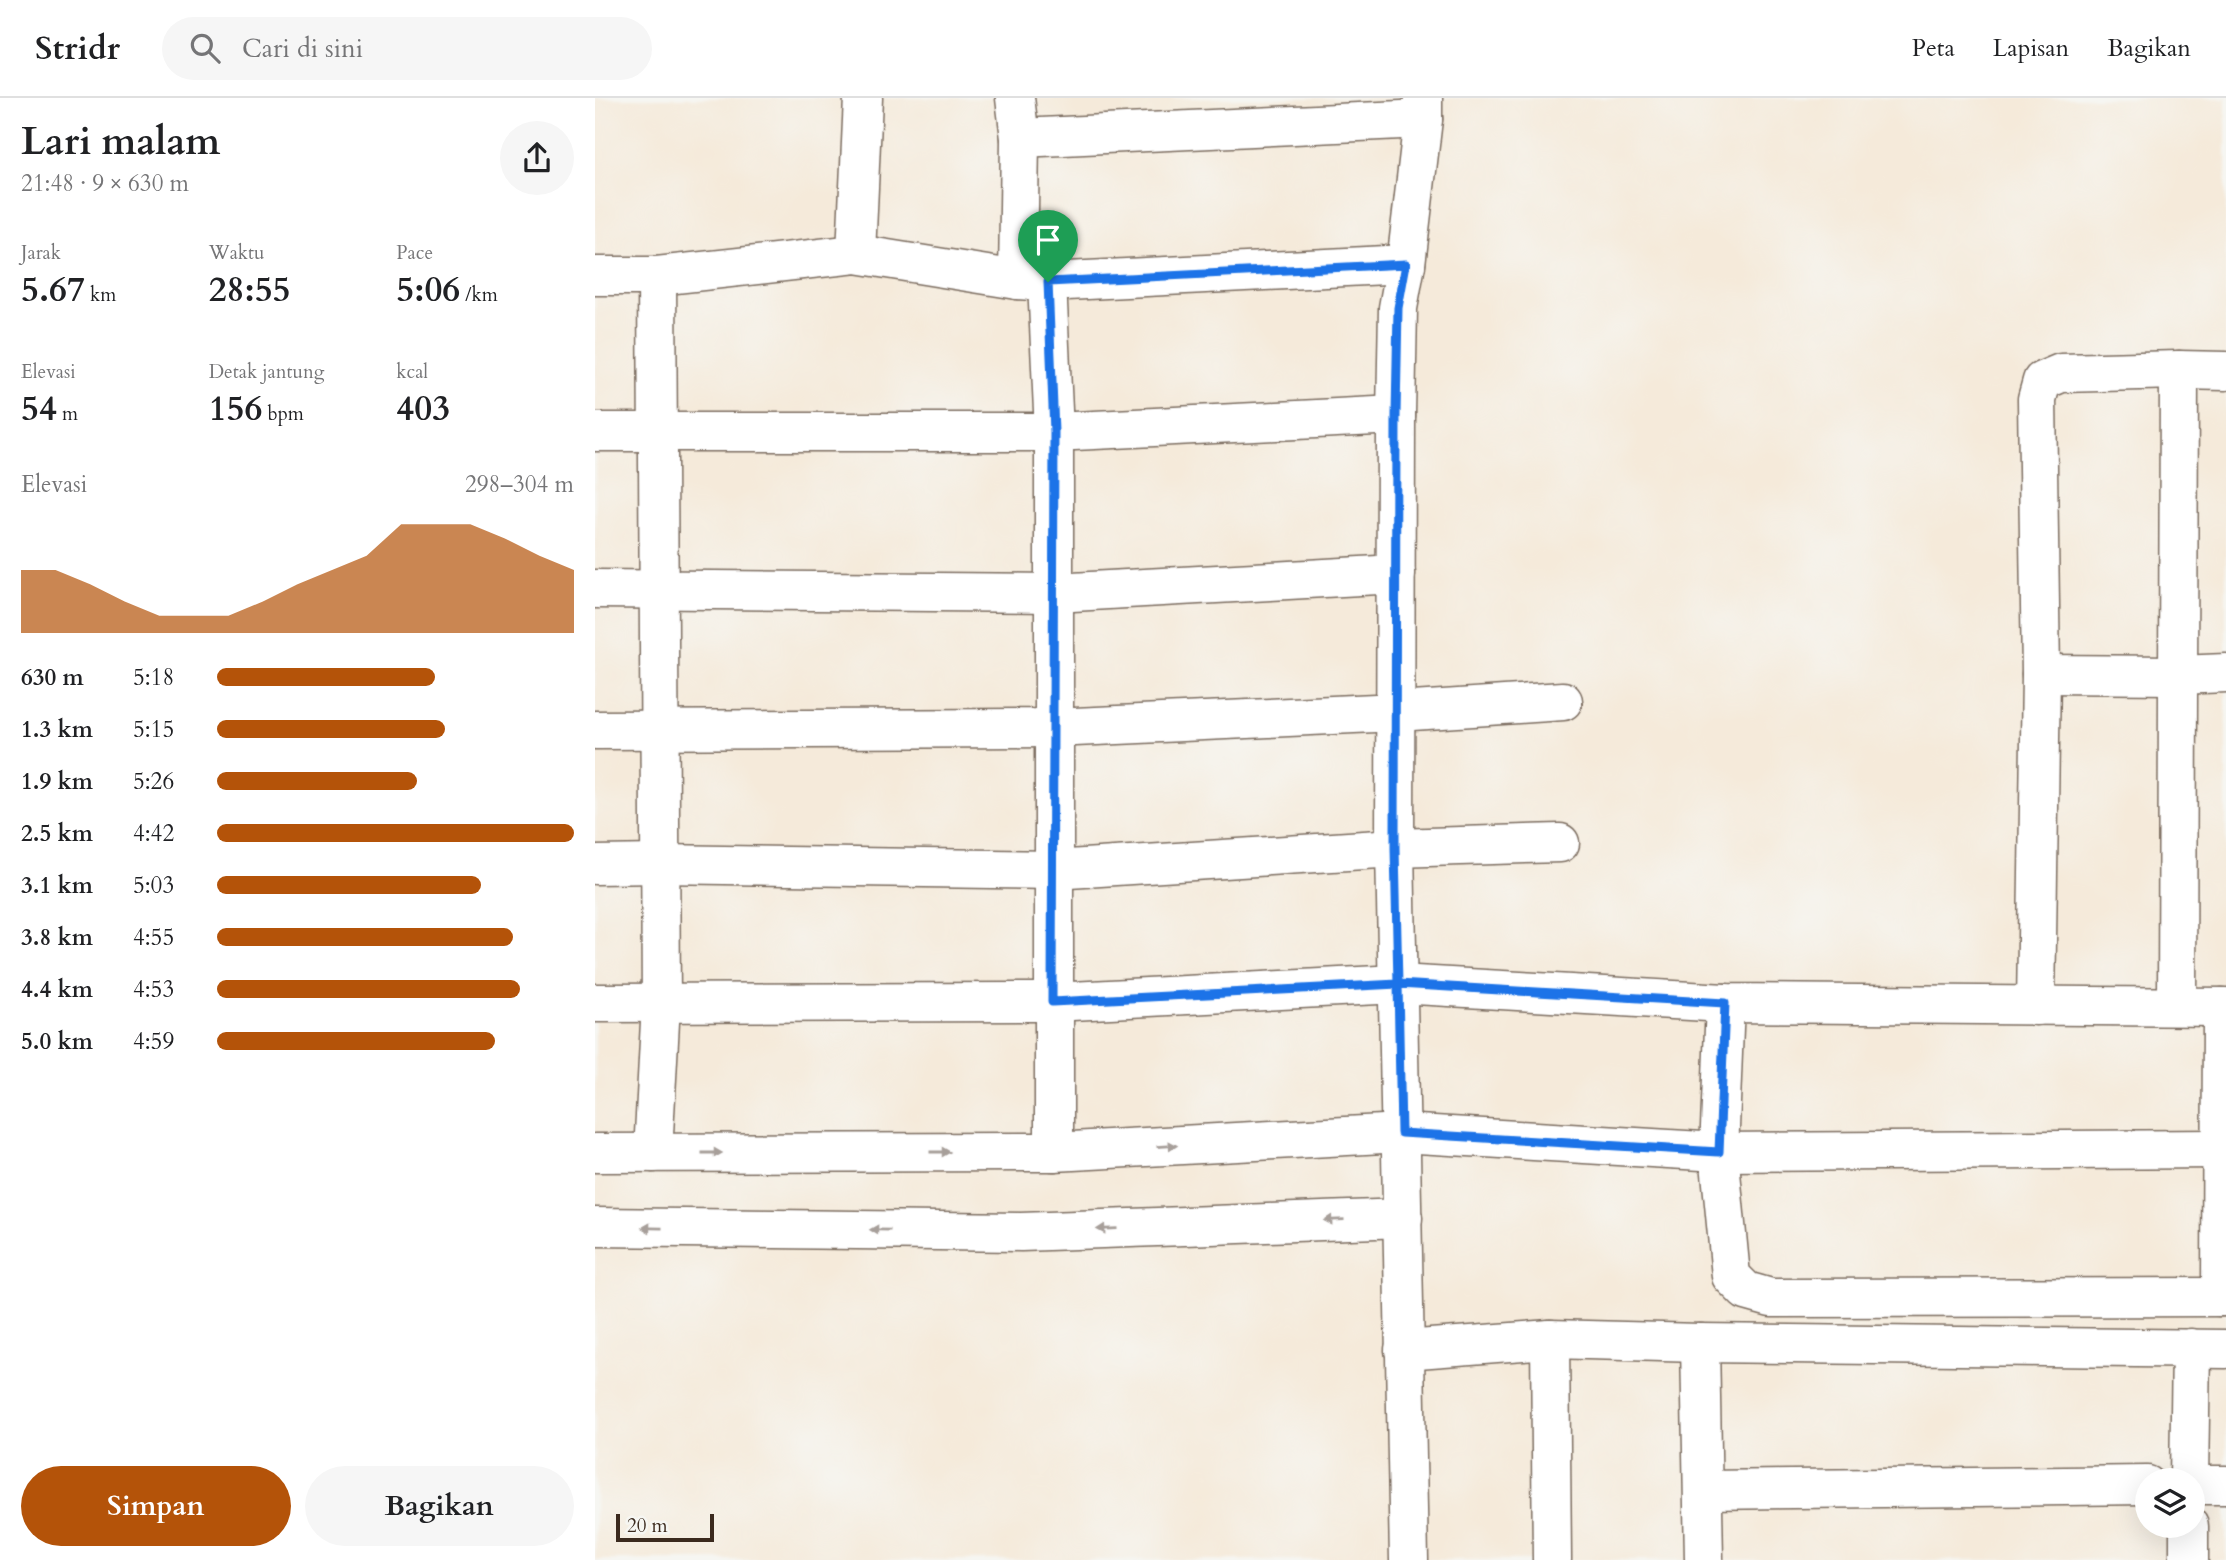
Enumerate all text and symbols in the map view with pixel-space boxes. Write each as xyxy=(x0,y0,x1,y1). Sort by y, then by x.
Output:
search box xyxy=(162,17,652,80)
text: Stridr xyxy=(35,26,120,71)
icon: search xyxy=(186,29,224,67)
text: Cari di sini xyxy=(242,31,363,66)
text: Peta xyxy=(1912,32,1955,65)
text: Lapisan xyxy=(1993,32,2069,65)
text: Bagikan xyxy=(2107,32,2191,65)
text: Lari malam xyxy=(21,116,220,168)
button: share xyxy=(500,121,574,195)
text: 21:48 · 9 × 630 m xyxy=(21,168,189,199)
pin xyxy=(1018,210,1078,282)
icon: arrive xyxy=(1029,221,1067,259)
text: Jarak xyxy=(21,240,61,266)
text: Waktu xyxy=(209,240,264,266)
text: Pace xyxy=(396,240,433,266)
text: 5.67 xyxy=(21,266,85,314)
text: 28:55 xyxy=(209,266,291,314)
text: 5:06 xyxy=(396,266,460,314)
text: km xyxy=(85,282,116,308)
text: /km xyxy=(460,282,498,308)
text: Elevasi xyxy=(21,359,76,385)
text: Detak jantung xyxy=(209,359,324,385)
text: kcal xyxy=(396,359,428,385)
text: 54 xyxy=(21,385,57,433)
text: 156 xyxy=(209,385,262,433)
text: 403 xyxy=(396,385,450,433)
text: m xyxy=(57,401,78,427)
text: bpm xyxy=(262,401,304,427)
text: Elevasi xyxy=(21,469,87,500)
text: 298–304 m xyxy=(465,469,574,500)
text: 630 m xyxy=(21,662,84,693)
text: 5:18 xyxy=(133,662,174,693)
text: 1.3 km xyxy=(21,714,93,745)
text: 5:15 xyxy=(133,714,174,745)
text: 1.9 km xyxy=(21,766,93,797)
text: 5:26 xyxy=(133,766,174,797)
text: 2.5 km xyxy=(21,818,93,849)
text: 4:42 xyxy=(133,818,174,849)
text: 3.1 km xyxy=(21,870,93,901)
text: 5:03 xyxy=(133,870,174,901)
text: 3.8 km xyxy=(21,922,93,953)
text: 4:55 xyxy=(133,922,174,953)
text: 4.4 km xyxy=(21,974,93,1005)
text: 4:53 xyxy=(133,974,174,1005)
text: 5.0 km xyxy=(21,1026,93,1057)
text: 4:59 xyxy=(133,1026,174,1057)
one-way arrow xyxy=(1156,1140,1178,1151)
one-way arrow xyxy=(929,1146,951,1158)
one-way arrow xyxy=(701,1147,723,1159)
one-way arrow xyxy=(1323,1215,1345,1226)
one-way arrow xyxy=(641,1222,663,1233)
one-way arrow xyxy=(1096,1223,1118,1234)
one-way arrow xyxy=(868,1224,890,1236)
button: Simpan xyxy=(21,1466,291,1546)
button: Bagikan xyxy=(305,1466,574,1546)
map controls xyxy=(2135,1468,2205,1538)
button: layers xyxy=(2135,1468,2205,1538)
scale bar xyxy=(616,1511,714,1543)
text: 20 m xyxy=(627,1513,668,1539)

